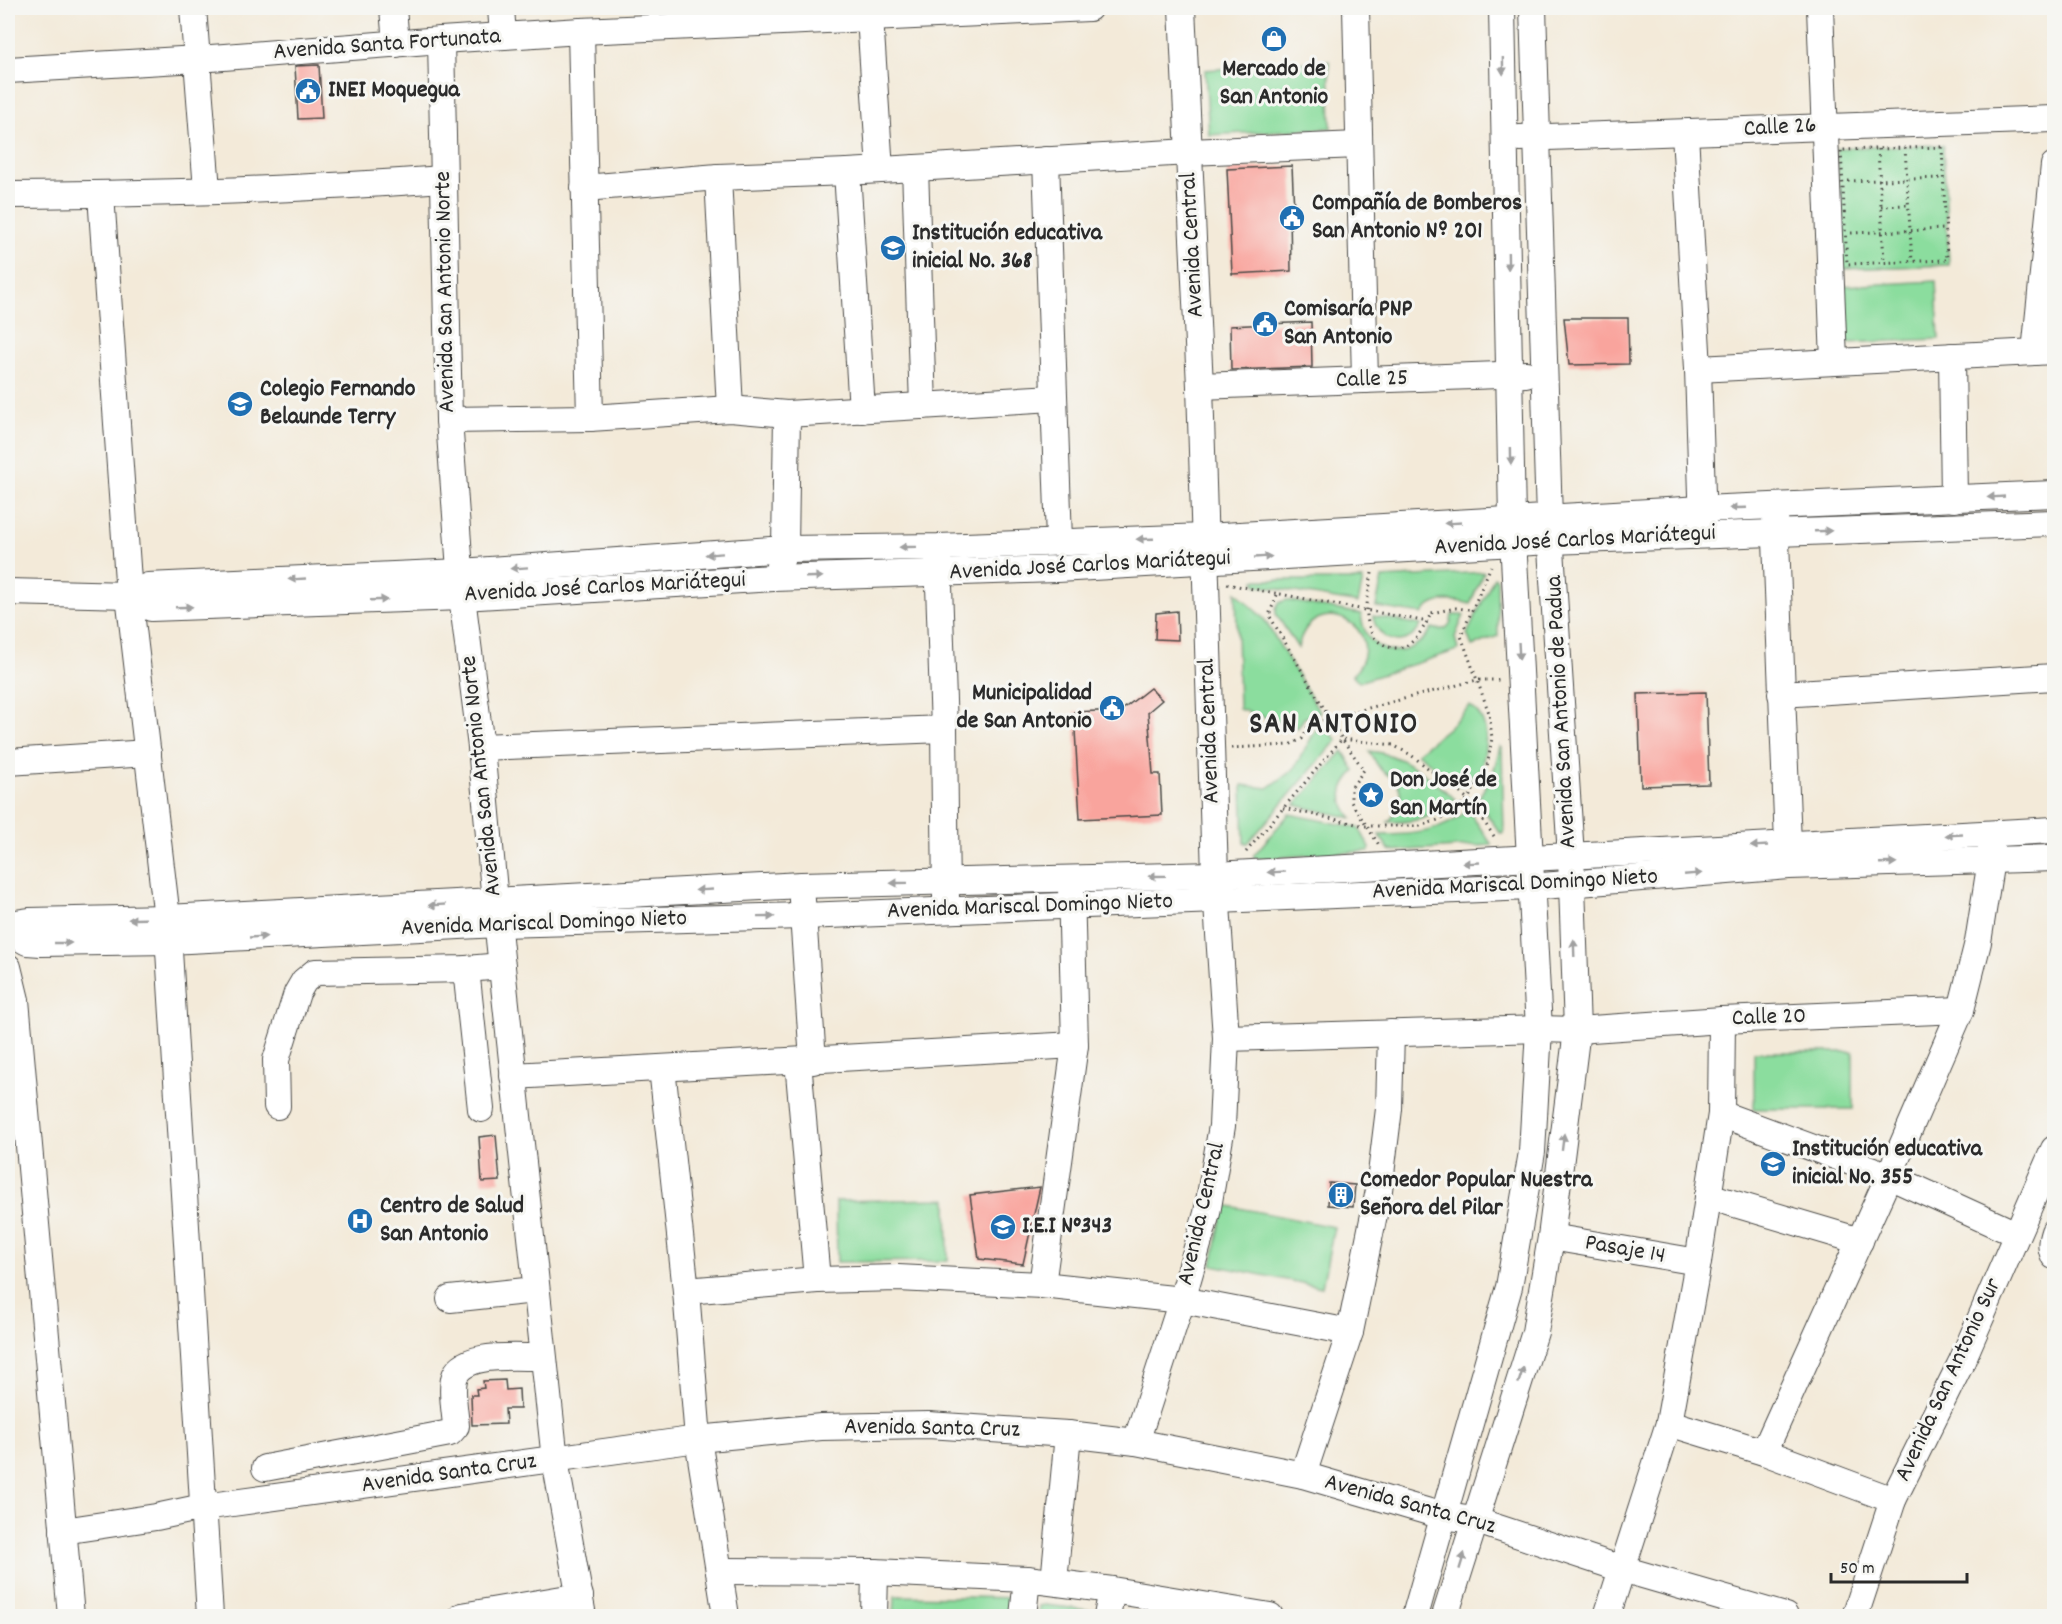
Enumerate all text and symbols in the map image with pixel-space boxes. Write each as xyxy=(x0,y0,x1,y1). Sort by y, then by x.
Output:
street label: Avenida Santa Fortunata xyxy=(272,20,502,70)
shop icon: Mercado de San Antonio xyxy=(1259,24,1289,54)
place label: Mercado de San Antonio xyxy=(1220,53,1328,115)
one-way arrow xyxy=(1498,56,1508,75)
place label: INEI Moquegua xyxy=(328,74,460,108)
public building icon: INEI Moquegua xyxy=(293,76,323,106)
street label: Calle 26 xyxy=(1743,109,1817,147)
street label: Avenida San Antonio Norte xyxy=(427,171,465,413)
street label: Avenida Central xyxy=(1172,171,1214,318)
place label: Compañía de Bomberos San Antonio Nº 201 xyxy=(1312,187,1522,249)
public building icon: Compañía de Bomberos San Antonio Nº 201 xyxy=(1277,203,1307,233)
place label: Institución educativa inicial No. 368 xyxy=(912,217,1103,279)
school or university icon: Institución educativa inicial No. 368 xyxy=(878,233,908,263)
one-way arrow xyxy=(1503,251,1512,270)
place label: Comisaría PNP San Antonio xyxy=(1284,293,1413,355)
public building icon: Comisaría PNP San Antonio xyxy=(1250,309,1280,339)
street label: Calle 25 xyxy=(1335,362,1409,398)
place label: Colegio Fernando Belaunde Terry xyxy=(260,373,416,435)
school or university icon: Colegio Fernando Belaunde Terry xyxy=(225,389,255,419)
one-way arrow xyxy=(1506,446,1516,465)
one-way arrow xyxy=(1987,492,2006,501)
one-way arrow xyxy=(1729,503,1748,512)
street label: Avenida José Carlos Mariátegui xyxy=(1433,517,1717,565)
one-way arrow xyxy=(1444,519,1463,528)
one-way arrow xyxy=(1814,526,1833,535)
one-way arrow xyxy=(1136,534,1155,543)
one-way arrow xyxy=(899,542,918,552)
street label: Avenida José Carlos Mariátegui xyxy=(948,542,1232,590)
one-way arrow xyxy=(704,550,723,559)
one-way arrow xyxy=(1253,552,1272,562)
one-way arrow xyxy=(510,563,529,573)
street label: Avenida José Carlos Mariátegui xyxy=(463,564,747,612)
one-way arrow xyxy=(804,572,823,581)
street label: Avenida San Antonio de Padua xyxy=(1538,574,1586,849)
one-way arrow xyxy=(288,575,307,584)
one-way arrow xyxy=(369,595,388,604)
one-way arrow xyxy=(174,602,193,612)
one-way arrow xyxy=(1514,641,1523,660)
street label: Avenida San Antonio Norte xyxy=(452,654,512,898)
street label: Avenida Central xyxy=(1190,657,1230,804)
place label: Municipalidad de San Antonio xyxy=(956,677,1092,739)
public building icon: Municipalidad de San Antonio xyxy=(1097,693,1127,723)
district label: SAN ANTONIO xyxy=(1249,705,1419,748)
place label: Don José de San Martín xyxy=(1390,764,1497,826)
place icon: Don José de San Martín xyxy=(1356,780,1386,810)
one-way arrow xyxy=(1945,831,1964,840)
one-way arrow xyxy=(1750,841,1769,850)
one-way arrow xyxy=(1461,858,1480,867)
one-way arrow xyxy=(1878,858,1897,867)
street label: Avenida Mariscal Domingo Nieto xyxy=(1371,861,1659,909)
one-way arrow xyxy=(1267,868,1286,877)
one-way arrow xyxy=(1684,869,1703,878)
one-way arrow xyxy=(1147,872,1166,881)
one-way arrow xyxy=(889,879,908,888)
street label: Avenida Mariscal Domingo Nieto xyxy=(886,885,1174,929)
one-way arrow xyxy=(694,886,713,895)
one-way arrow xyxy=(427,900,446,909)
street label: Avenida Mariscal Domingo Nieto xyxy=(400,902,688,946)
one-way arrow xyxy=(757,912,776,922)
one-way arrow xyxy=(128,914,147,923)
one-way arrow xyxy=(249,932,268,941)
one-way arrow xyxy=(54,938,73,948)
one-way arrow xyxy=(1569,938,1579,957)
street label: Calle 20 xyxy=(1731,1000,1807,1036)
one-way arrow xyxy=(1558,1132,1568,1151)
place label: Institución educativa inicial No. 355 xyxy=(1792,1133,1983,1195)
street label: Avenida Central xyxy=(1169,1139,1235,1289)
school or university icon: Institución educativa inicial No. 355 xyxy=(1758,1149,1788,1179)
place label: Comedor Popular Nuestra Señora del Pilar xyxy=(1360,1164,1593,1226)
building icon: Comedor Popular Nuestra Señora del Pilar xyxy=(1326,1180,1356,1210)
place label: Centro de Salud San Antonio xyxy=(380,1190,524,1252)
hospital icon: Centro de Salud San Antonio xyxy=(345,1206,375,1236)
place label: I.E.I N°343 xyxy=(1022,1210,1112,1244)
school or university icon: I.E.I N°343 xyxy=(988,1212,1018,1242)
street label: Pasaje 14 xyxy=(1582,1226,1668,1274)
street label: Avenida San Antonio Sur xyxy=(1887,1273,2011,1487)
one-way arrow xyxy=(1517,1366,1526,1384)
street label: Avenida Santa Cruz xyxy=(844,1410,1020,1448)
street label: Avenida Santa Cruz xyxy=(360,1445,538,1503)
street label: Avenida Santa Cruz xyxy=(1321,1466,1499,1544)
scale bar xyxy=(1831,1546,1968,1584)
one-way arrow xyxy=(1458,1551,1467,1569)
text: 50 m xyxy=(1840,1557,1875,1582)

